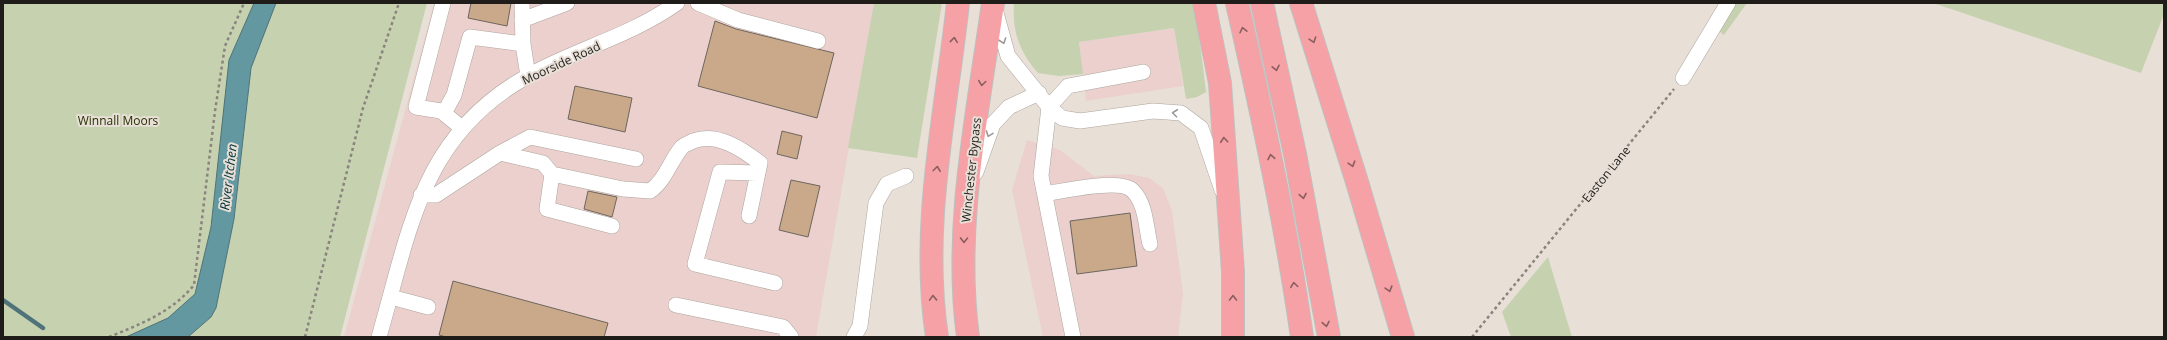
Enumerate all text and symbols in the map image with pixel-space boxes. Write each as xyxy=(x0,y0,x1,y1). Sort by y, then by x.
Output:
one-way arrow xyxy=(1240,26,1248,33)
one-way arrow xyxy=(1308,36,1317,43)
street label: Moorside Road xyxy=(519,37,603,89)
one-way arrow xyxy=(949,37,958,43)
one-way arrow xyxy=(998,37,1006,44)
one-way arrow xyxy=(1272,65,1280,72)
one-way arrow xyxy=(978,80,987,86)
one-way arrow xyxy=(1172,109,1179,118)
park label: Winnall Moors xyxy=(78,112,159,129)
street label: Winchester Bypass xyxy=(957,116,985,223)
one-way arrow xyxy=(986,130,994,137)
one-way arrow xyxy=(1220,137,1229,143)
street label: Easton Lane xyxy=(1578,142,1634,206)
water label: River Itchen xyxy=(215,143,241,211)
one-way arrow xyxy=(1267,154,1275,160)
one-way arrow xyxy=(1347,160,1356,167)
one-way arrow xyxy=(932,165,941,172)
one-way arrow xyxy=(1298,193,1306,199)
one-way arrow xyxy=(960,237,968,243)
one-way arrow xyxy=(1290,281,1299,288)
one-way arrow xyxy=(1384,285,1393,292)
one-way arrow xyxy=(928,295,937,301)
one-way arrow xyxy=(1229,295,1237,301)
one-way arrow xyxy=(1322,320,1330,327)

